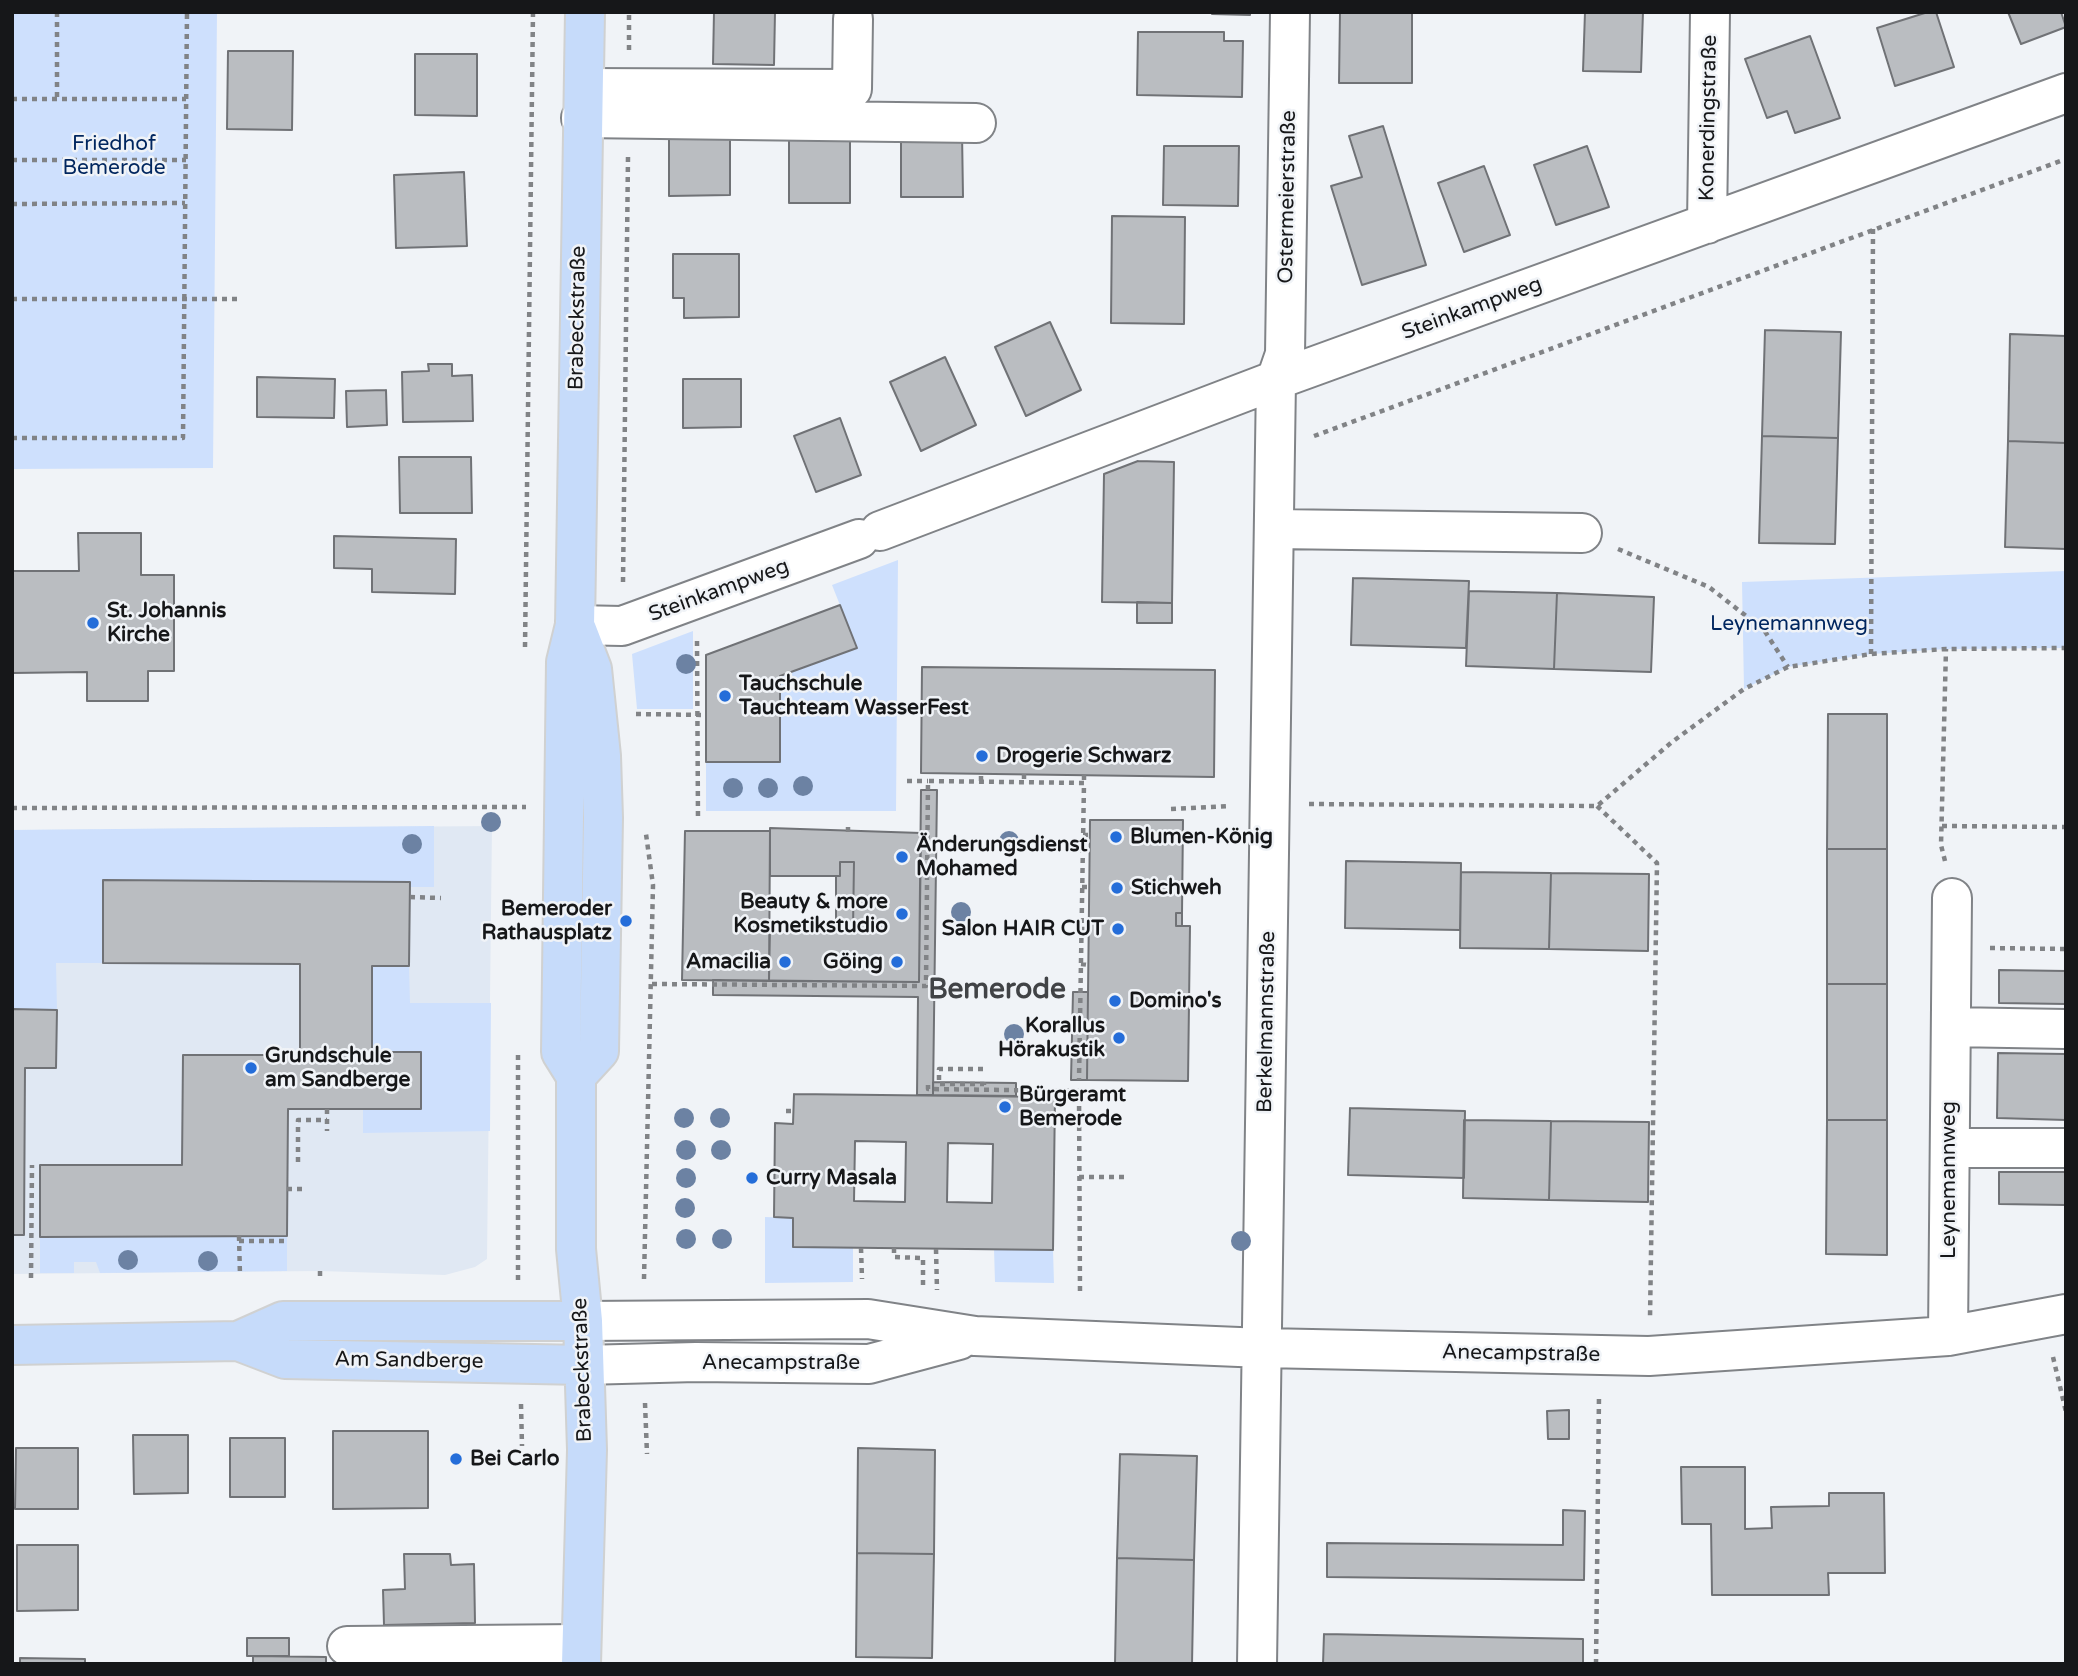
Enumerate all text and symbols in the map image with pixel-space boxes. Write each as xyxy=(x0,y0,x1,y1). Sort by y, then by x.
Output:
street label: Konerdingstraße xyxy=(1695,35,1723,201)
street label: Ostermeierstraße xyxy=(1274,110,1302,284)
park label: Friedhof Bemerode xyxy=(62,131,166,181)
street label: Brabeckstraße xyxy=(564,246,592,390)
street label: Steinkampweg xyxy=(1398,272,1546,346)
street label: Steinkampweg xyxy=(645,554,793,628)
place label: St. Johannis Kirche xyxy=(107,598,226,648)
park label: Leynemannweg xyxy=(1710,611,1868,637)
marker: St. Johannis Kirche xyxy=(85,615,101,631)
place label: Tauchschule Tauchteam WasserFest xyxy=(739,671,969,721)
marker: Tauchschule Tauchteam WasserFest xyxy=(717,688,733,704)
place label: Drogerie Schwarz xyxy=(996,743,1171,769)
marker: Drogerie Schwarz xyxy=(974,748,990,764)
place label: Blumen-König xyxy=(1130,824,1273,850)
marker: Blumen-König xyxy=(1108,829,1124,845)
place label: Änderungsdienst Mohamed xyxy=(916,832,1088,882)
marker: Änderungsdienst Mohamed xyxy=(894,849,910,865)
place label: Stichweh xyxy=(1131,875,1222,901)
marker: Stichweh xyxy=(1109,880,1125,896)
place label: Beauty & more Kosmetikstudio xyxy=(733,889,888,939)
place label: Bemeroder Rathausplatz xyxy=(482,896,612,946)
marker: Beauty & more Kosmetikstudio xyxy=(894,906,910,922)
marker: Bemeroder Rathausplatz xyxy=(618,913,634,929)
place label: Salon HAIR CUT xyxy=(942,916,1104,942)
marker: Salon HAIR CUT xyxy=(1110,921,1126,937)
street label: Berkelmannstraße xyxy=(1253,931,1281,1113)
place label: Amacilia xyxy=(686,949,771,975)
place label: Göing xyxy=(823,949,883,975)
marker: Amacilia xyxy=(777,954,793,970)
marker: Göing xyxy=(889,954,905,970)
district label: Bemerode xyxy=(928,974,1066,1008)
place label: Domino's xyxy=(1129,988,1222,1014)
marker: Domino's xyxy=(1107,993,1123,1009)
place label: Korallus Hörakustik xyxy=(998,1013,1105,1063)
marker: Korallus Hörakustik xyxy=(1111,1030,1127,1046)
place label: Grundschule am Sandberge xyxy=(265,1043,410,1093)
marker: Grundschule am Sandberge xyxy=(243,1060,259,1076)
place label: Bürgeramt Bemerode xyxy=(1019,1082,1126,1132)
marker: Bürgeramt Bemerode xyxy=(997,1099,1013,1115)
street label: Leynemannweg xyxy=(1936,1101,1962,1259)
place label: Curry Masala xyxy=(766,1165,897,1191)
marker: Curry Masala xyxy=(744,1170,760,1186)
street label: Brabeckstraße xyxy=(568,1297,598,1443)
street label: Anecampstraße xyxy=(1442,1340,1600,1368)
street label: Am Sandberge xyxy=(334,1347,484,1375)
street label: Anecampstraße xyxy=(702,1350,860,1376)
place label: Bei Carlo xyxy=(470,1446,559,1472)
marker: Bei Carlo xyxy=(448,1451,464,1467)

